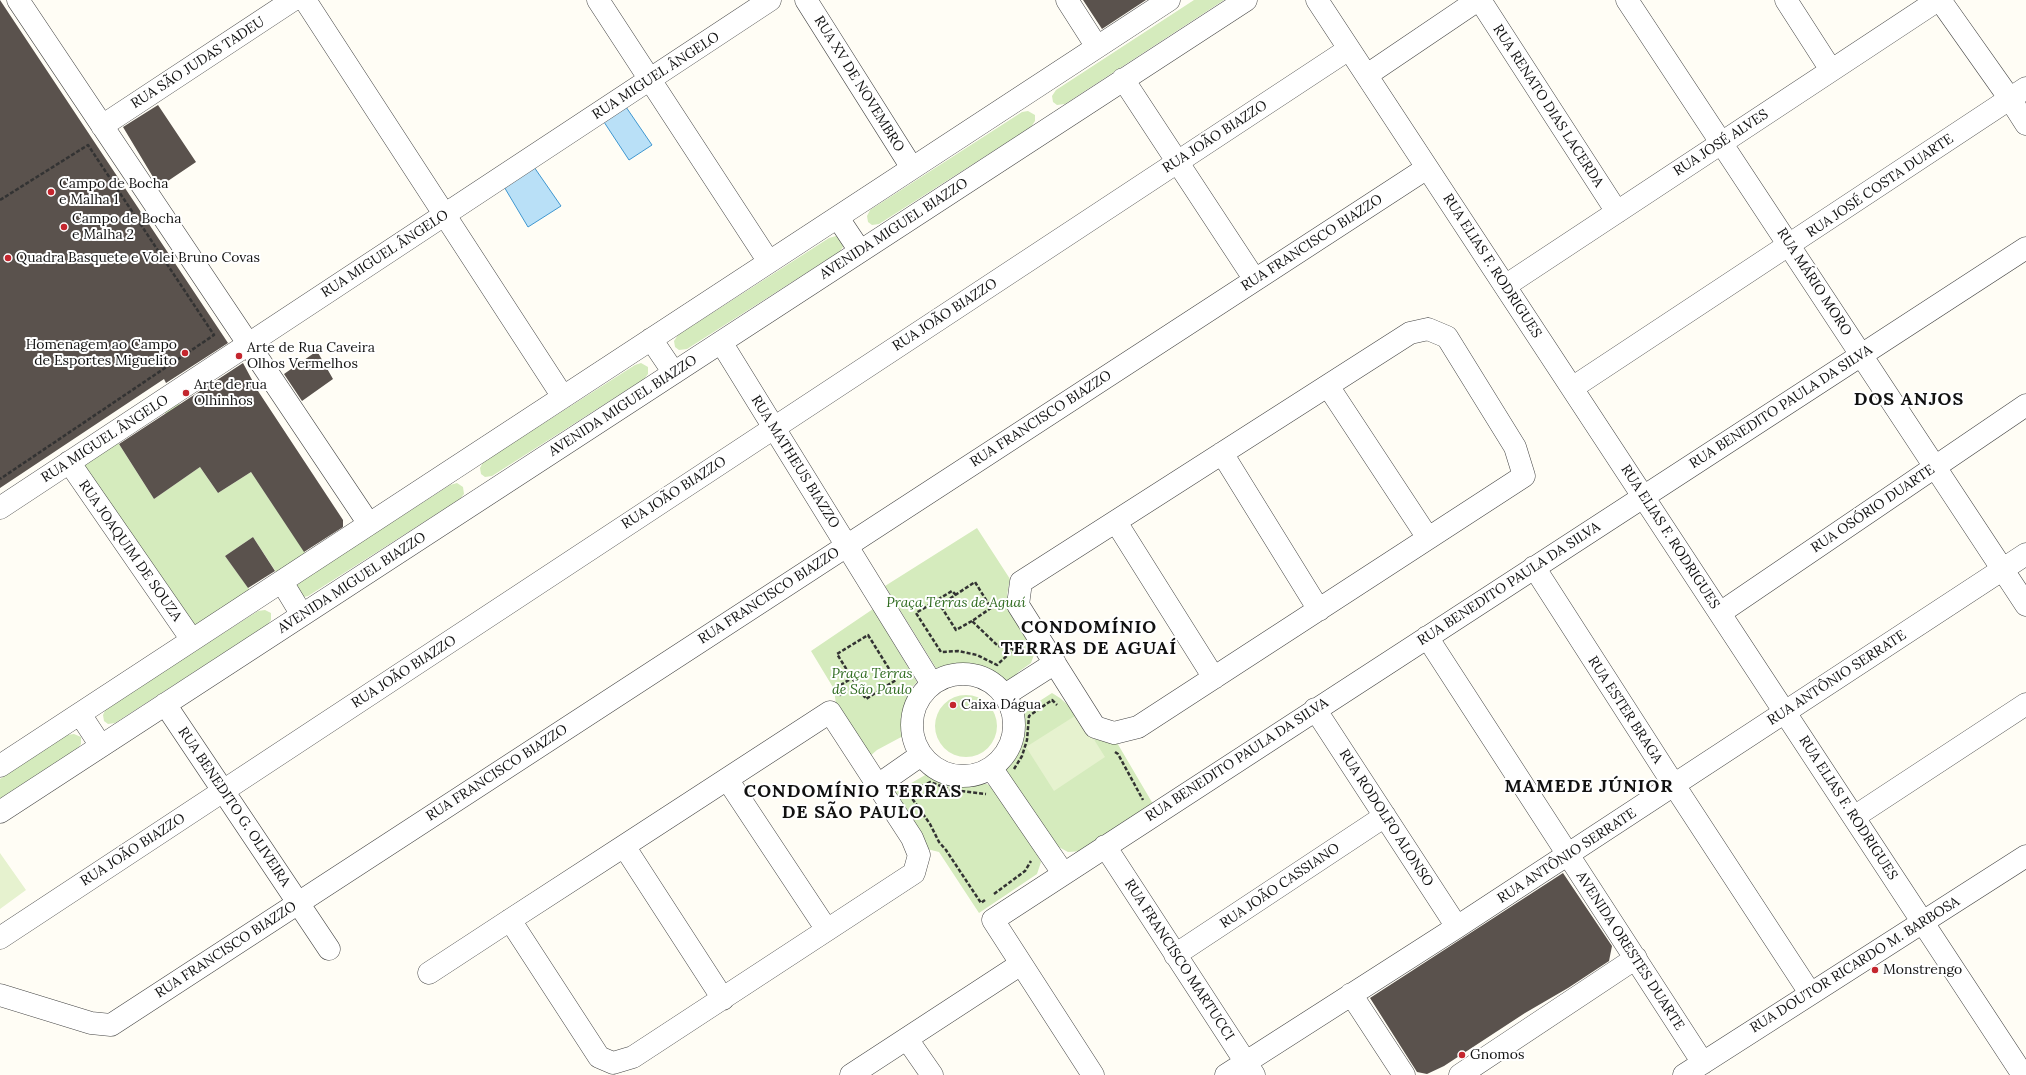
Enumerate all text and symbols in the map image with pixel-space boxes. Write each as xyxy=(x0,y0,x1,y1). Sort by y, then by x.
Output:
street label: RUA SÃO JUDAS TADEU xyxy=(128,13,268,113)
street label: RUA XV DE NOVEMBRO xyxy=(810,13,908,155)
street label: RUA RENATO DIAS LACERDA xyxy=(1489,22,1607,190)
street label: RUA MIGUEL ÂNGELO xyxy=(589,29,723,123)
street label: RUA JOÃO BIAZZO xyxy=(1160,97,1270,177)
street label: RUA JOSÉ ALVES xyxy=(1670,106,1772,180)
street label: RUA JOSÉ COSTA DUARTE xyxy=(1803,130,1957,242)
street label: AVENIDA MIGUEL BIAZZO xyxy=(817,175,971,283)
place label: Campo de Bocha e Malha 1 xyxy=(59,176,168,208)
marker: Campo de Bocha e Malha 1 xyxy=(46,187,56,197)
street label: RUA FRANCISCO BIAZZO xyxy=(1238,191,1386,295)
street label: RUA ELIAS F. RODRIGUES xyxy=(1439,191,1545,341)
street label: RUA MIGUEL ÂNGELO xyxy=(318,207,452,301)
place label: Campo de Bocha e Malha 2 xyxy=(72,211,181,244)
marker: Campo de Bocha e Malha 2 xyxy=(59,222,69,232)
street label: RUA MÁRIO MORO xyxy=(1773,225,1855,339)
place label: Quadra Basquete e Volei Bruno Covas xyxy=(16,250,260,266)
marker: Quadra Basquete e Volei Bruno Covas xyxy=(3,253,13,263)
street label: RUA JOÃO BIAZZO xyxy=(890,275,1000,355)
place label: Homenagem ao Campo de Esportes Miguelito xyxy=(26,337,177,370)
place label: Arte de Rua Caveira Olhos Vermelhos xyxy=(247,340,375,372)
street label: RUA BENEDITO PAULA DA SILVA xyxy=(1687,342,1875,472)
marker: Homenagem ao Campo de Esportes Miguelito xyxy=(180,348,190,358)
marker: Arte de Rua Caveira Olhos Vermelhos xyxy=(234,351,244,361)
street label: AVENIDA MIGUEL BIAZZO xyxy=(546,352,700,460)
street label: RUA FRANCISCO BIAZZO xyxy=(967,367,1115,471)
place label: Arte de rua Olhinhos xyxy=(194,377,267,410)
marker: Arte de rua Olhinhos xyxy=(181,388,191,398)
district label: DOS ANJOS xyxy=(1854,389,1964,411)
street label: RUA MIGUEL ÂNGELO xyxy=(38,392,172,486)
street label: RUA MATHEUS BIAZZO xyxy=(747,392,843,532)
street label: RUA JOÃO BIAZZO xyxy=(619,453,729,533)
street label: RUA OSÓRIO DUARTE xyxy=(1808,461,1938,557)
street label: RUA ELIAS F. RODRIGUES xyxy=(1617,462,1723,612)
street label: RUA JOAQUIM DE SOUZA xyxy=(75,477,185,625)
street label: RUA BENEDITO PAULA DA SILVA xyxy=(1415,519,1603,649)
street label: AVENIDA MIGUEL BIAZZO xyxy=(275,529,429,637)
street label: RUA FRANCISCO BIAZZO xyxy=(695,544,843,648)
park label: Praça Terras de Aguaí xyxy=(886,595,1026,611)
district label: CONDOMÍNIO TERRAS DE AGUAÍ xyxy=(1001,617,1177,660)
street label: RUA ANTÔNIO SERRATE xyxy=(1765,627,1909,729)
street label: RUA JOÃO BIAZZO xyxy=(349,632,459,712)
street label: RUA ESTER BRAGA xyxy=(1584,653,1666,767)
park label: Praça Terras de São Paulo xyxy=(831,666,913,698)
street label: RUA BENEDITO PAULA DA SILVA xyxy=(1143,695,1331,825)
place label: Caixa Dágua xyxy=(961,697,1041,713)
marker: Caixa Dágua xyxy=(948,700,958,710)
street label: RUA FRANCISCO BIAZZO xyxy=(423,721,571,825)
street label: RUA BENEDITO G. OLIVEIRA xyxy=(174,724,294,890)
street label: RUA ELIAS F. RODRIGUES xyxy=(1795,733,1901,883)
street label: RUA RODOLFO ALONSO xyxy=(1335,746,1437,890)
district label: MAMEDE JÚNIOR xyxy=(1504,776,1674,798)
district label: CONDOMÍNIO TERRAS DE SÃO PAULO xyxy=(744,781,962,824)
street label: RUA ANTÔNIO SERRATE xyxy=(1495,805,1639,907)
street label: RUA JOÃO BIAZZO xyxy=(78,810,188,890)
street label: RUA JOÃO CASSIANO xyxy=(1217,840,1343,932)
street label: AVENIDA ORESTES DUARTE xyxy=(1572,869,1688,1033)
street label: RUA FRANCISCO MARTUCCI xyxy=(1121,876,1237,1044)
street label: RUA DOUTOR RICARDO M. BARBOSA xyxy=(1747,893,1963,1037)
street label: RUA FRANCISCO BIAZZO xyxy=(152,898,300,1002)
place label: Monstrengo xyxy=(1883,962,1962,978)
marker: Monstrengo xyxy=(1870,965,1880,975)
place label: Gnomos xyxy=(1470,1047,1525,1063)
marker: Gnomos xyxy=(1457,1050,1467,1060)

